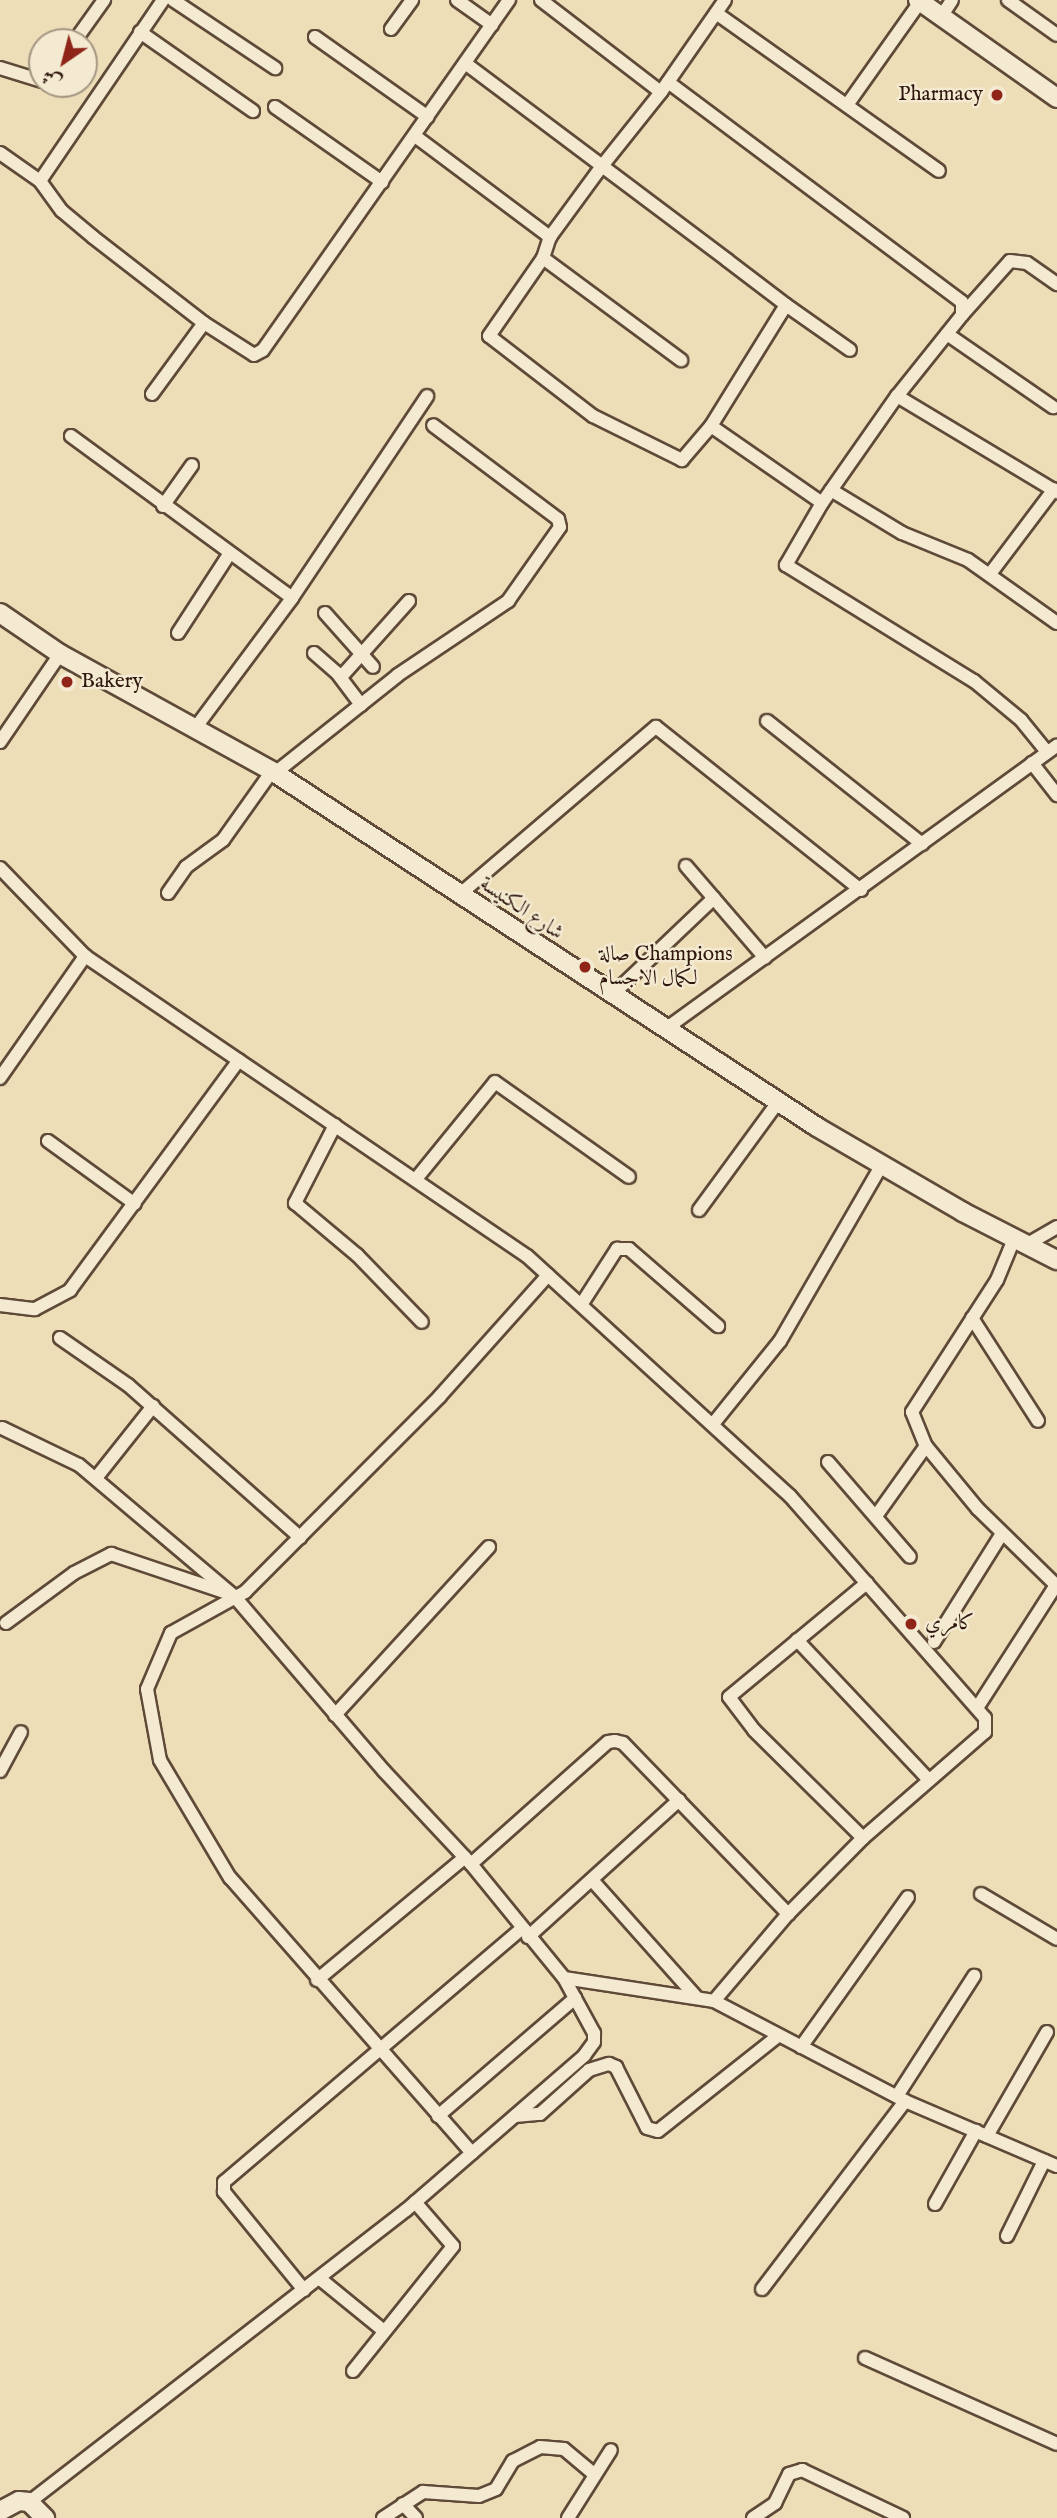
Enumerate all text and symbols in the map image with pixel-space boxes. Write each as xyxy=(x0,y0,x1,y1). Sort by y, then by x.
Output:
north arrow xyxy=(28,28,98,98)
text: ش xyxy=(38,63,67,94)
place label: Pharmacy xyxy=(898,82,983,108)
marker: Pharmacy xyxy=(989,87,1005,103)
place label: Bakery xyxy=(81,669,143,695)
marker: Bakery xyxy=(59,674,75,690)
street label: شارع الكنيسة xyxy=(474,872,568,946)
place label: صالة Champions لكمال الاجسام xyxy=(599,942,733,992)
marker: صالة Champions لكمال الاجسام xyxy=(577,959,593,975)
place label: كامري xyxy=(925,1611,974,1637)
marker: كامري xyxy=(903,1616,919,1632)

